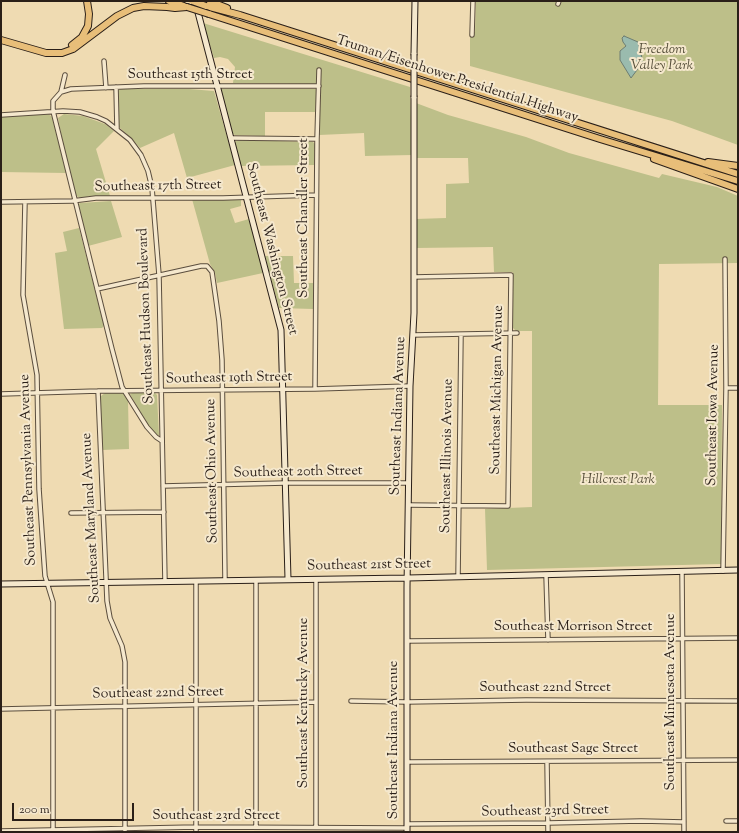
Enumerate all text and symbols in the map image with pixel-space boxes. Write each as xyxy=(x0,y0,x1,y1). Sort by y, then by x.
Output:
street label: Truman/Eisenhower Presidential Highway xyxy=(334,33,580,127)
park label: Freedom Valley Park xyxy=(631,43,693,76)
street label: Southeast 15th Street xyxy=(128,68,252,84)
street label: Southeast Chandler Street xyxy=(297,138,313,298)
street label: Southeast Washington Street xyxy=(241,161,301,337)
street label: Southeast 17th Street xyxy=(94,177,222,197)
street label: Southeast Hudson Boulevard xyxy=(136,228,158,404)
street label: Southeast Michigan Avenue xyxy=(488,305,508,475)
street label: Southeast Indiana Avenue xyxy=(388,336,410,496)
street label: Southeast Iowa Avenue xyxy=(704,344,724,486)
street label: Southeast 19th Street xyxy=(166,369,292,389)
street label: Southeast Pennsylvania Avenue xyxy=(17,374,41,566)
street label: Southeast Illinois Avenue xyxy=(438,379,458,533)
street label: Southeast Ohio Avenue xyxy=(203,399,223,543)
street label: Southeast Maryland Avenue xyxy=(79,432,105,604)
street label: Southeast 20th Street xyxy=(233,463,363,483)
park label: Hillcrest Park xyxy=(581,473,655,489)
street label: Southeast 21st Street xyxy=(307,557,431,575)
street label: Southeast Minnesota Avenue xyxy=(664,613,680,791)
street label: Southeast Kentucky Avenue xyxy=(297,618,313,788)
street label: Southeast Morrison Street xyxy=(494,620,652,636)
street label: Southeast Indiana Avenue xyxy=(387,661,403,819)
street label: Southeast 22nd Street xyxy=(479,681,611,697)
street label: Southeast 22nd Street xyxy=(92,684,224,704)
street label: Southeast Sage Street xyxy=(508,742,638,758)
scale bar xyxy=(14,795,136,821)
text: 200 m xyxy=(19,801,50,819)
street label: Southeast 23rd Street xyxy=(481,802,609,822)
street label: Southeast 23rd Street xyxy=(152,809,280,825)

